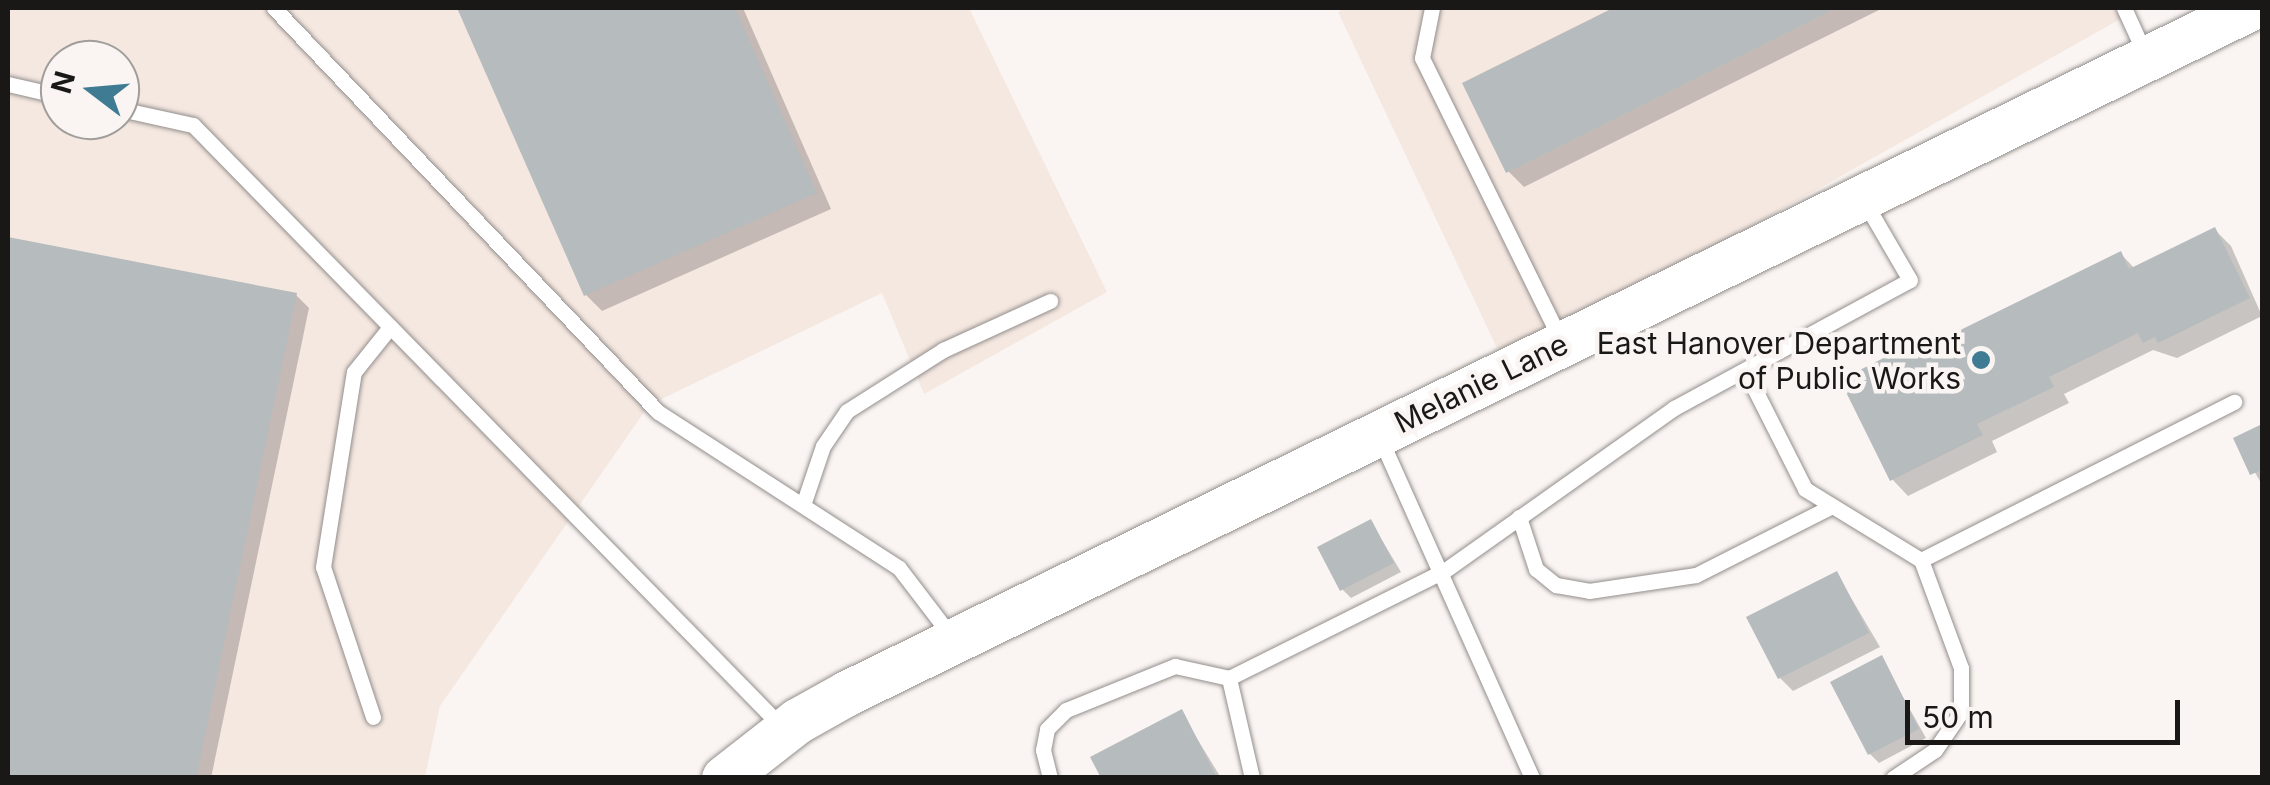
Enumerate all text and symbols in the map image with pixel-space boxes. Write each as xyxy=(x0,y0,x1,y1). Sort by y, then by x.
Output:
north arrow xyxy=(40,40,140,140)
text: N xyxy=(44,67,82,97)
street label: Melanie Lane xyxy=(1388,325,1574,441)
place label: East Hanover Department of Public Works xyxy=(1597,325,1961,396)
marker: East Hanover Department of Public Works xyxy=(1970,349,1992,371)
scale bar xyxy=(1910,680,2185,742)
text: 50 m xyxy=(1922,699,1994,735)

